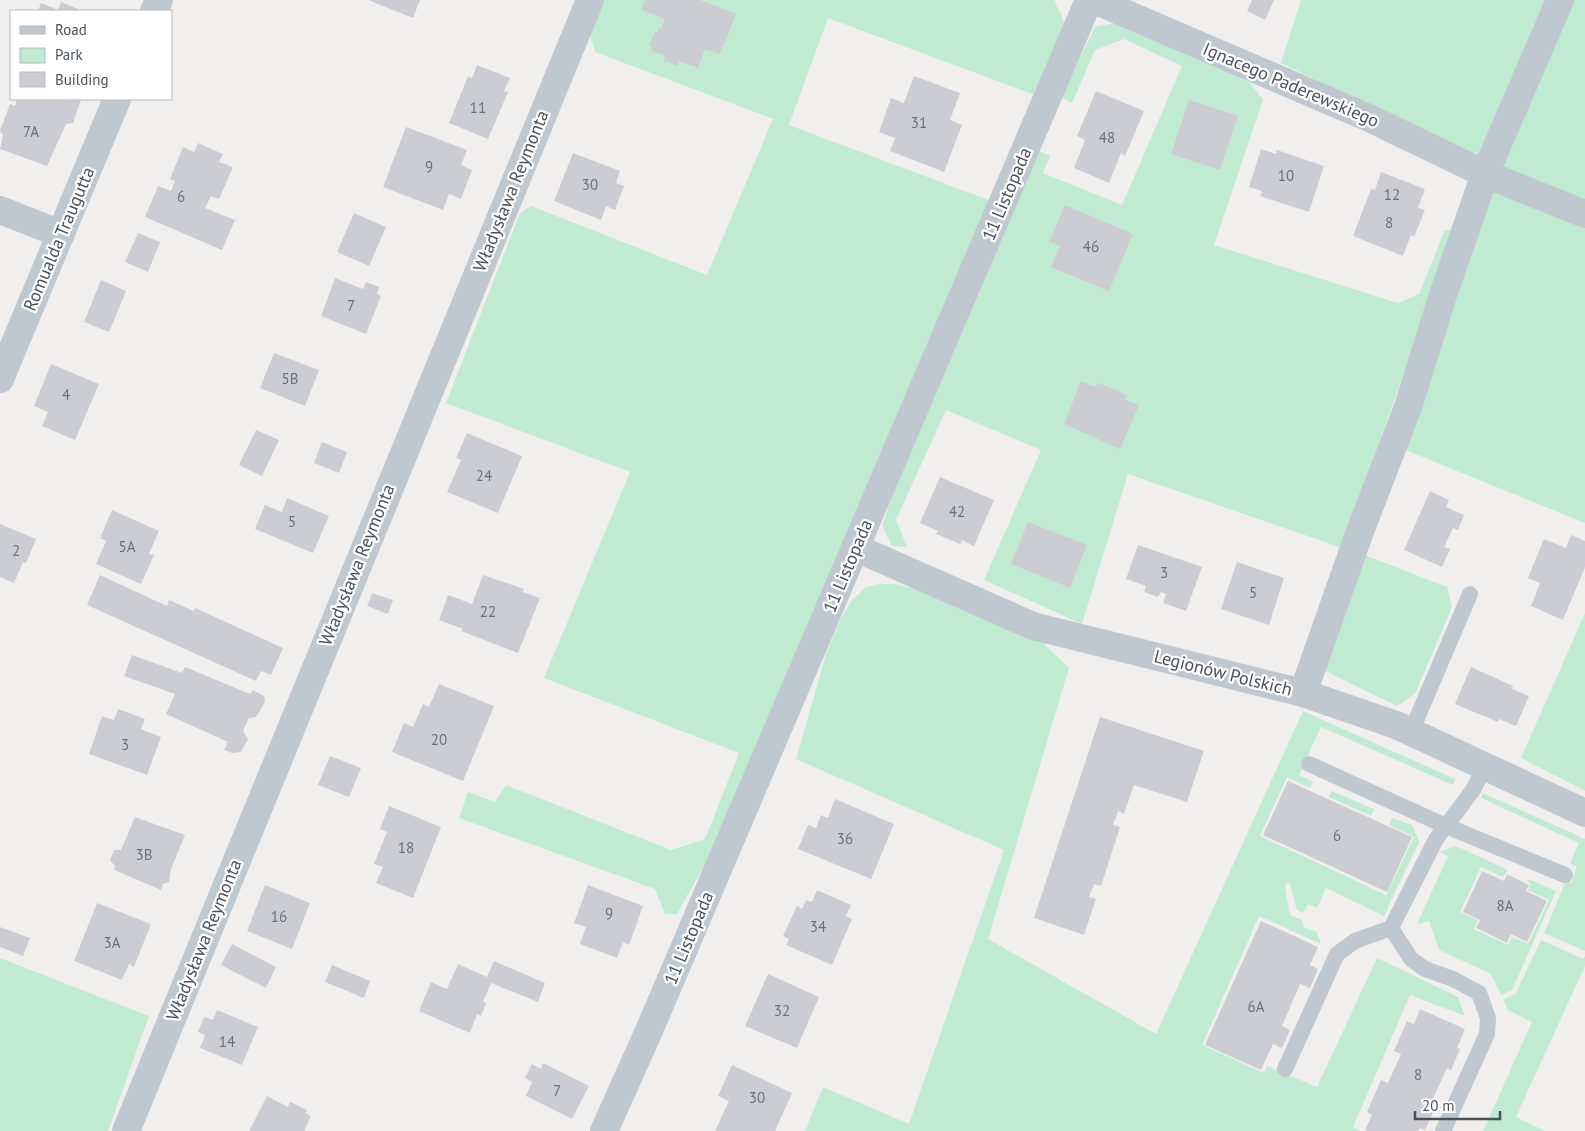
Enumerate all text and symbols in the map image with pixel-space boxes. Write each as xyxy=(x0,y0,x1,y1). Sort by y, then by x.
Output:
legend xyxy=(10,10,172,100)
text: Road xyxy=(55,20,87,39)
street label: Ignacego Paderewskiego xyxy=(1200,37,1383,132)
text: Park xyxy=(55,45,83,64)
text: Building xyxy=(55,70,109,89)
house number: 11 xyxy=(470,98,486,117)
street label: Władysława Reymonta xyxy=(468,107,553,275)
house number: 31 xyxy=(911,113,927,132)
house number: 7A xyxy=(23,122,39,141)
house number: 48 xyxy=(1099,128,1115,147)
street label: 11 Listopada xyxy=(977,144,1036,244)
house number: 9 xyxy=(425,157,433,176)
street label: Romualda Traugutta xyxy=(18,163,99,314)
house number: 10 xyxy=(1278,166,1294,185)
house number: 30 xyxy=(582,175,598,194)
house number: 12 xyxy=(1384,185,1400,204)
house number: 6 xyxy=(177,187,185,206)
house number: 8 xyxy=(1385,213,1393,232)
house number: 46 xyxy=(1083,237,1099,256)
house number: 7 xyxy=(347,296,355,315)
house number: 5B xyxy=(282,369,298,388)
house number: 4 xyxy=(62,385,70,404)
house number: 24 xyxy=(476,466,492,485)
street label: Władysława Reymonta xyxy=(314,481,399,649)
house number: 42 xyxy=(949,502,965,521)
house number: 5 xyxy=(288,512,296,531)
street label: 11 Listopada xyxy=(818,516,877,616)
house number: 5A xyxy=(119,537,136,556)
house number: 2 xyxy=(12,541,20,560)
house number: 3 xyxy=(1160,563,1168,582)
house number: 5 xyxy=(1249,583,1257,602)
house number: 22 xyxy=(480,602,496,621)
street label: Legionów Polskich xyxy=(1152,644,1295,701)
house number: 20 xyxy=(431,730,447,749)
house number: 3 xyxy=(121,735,129,754)
house number: 6 xyxy=(1333,826,1341,845)
house number: 36 xyxy=(837,829,853,848)
house number: 18 xyxy=(398,838,414,857)
house number: 3B xyxy=(136,845,152,864)
street label: Władysława Reymonta xyxy=(161,856,246,1024)
street label: 11 Listopada xyxy=(659,888,718,988)
house number: 8A xyxy=(1497,896,1514,915)
house number: 9 xyxy=(605,904,613,923)
house number: 16 xyxy=(271,907,287,926)
house number: 34 xyxy=(810,917,826,936)
house number: 3A xyxy=(104,933,121,952)
house number: 6A xyxy=(1248,997,1265,1016)
house number: 32 xyxy=(774,1001,790,1020)
house number: 14 xyxy=(219,1032,235,1051)
house number: 8 xyxy=(1414,1065,1422,1084)
house number: 7 xyxy=(553,1081,561,1100)
house number: 30 xyxy=(749,1088,765,1107)
scale bar xyxy=(1415,1088,1500,1120)
text: 20 m xyxy=(1422,1096,1455,1115)

